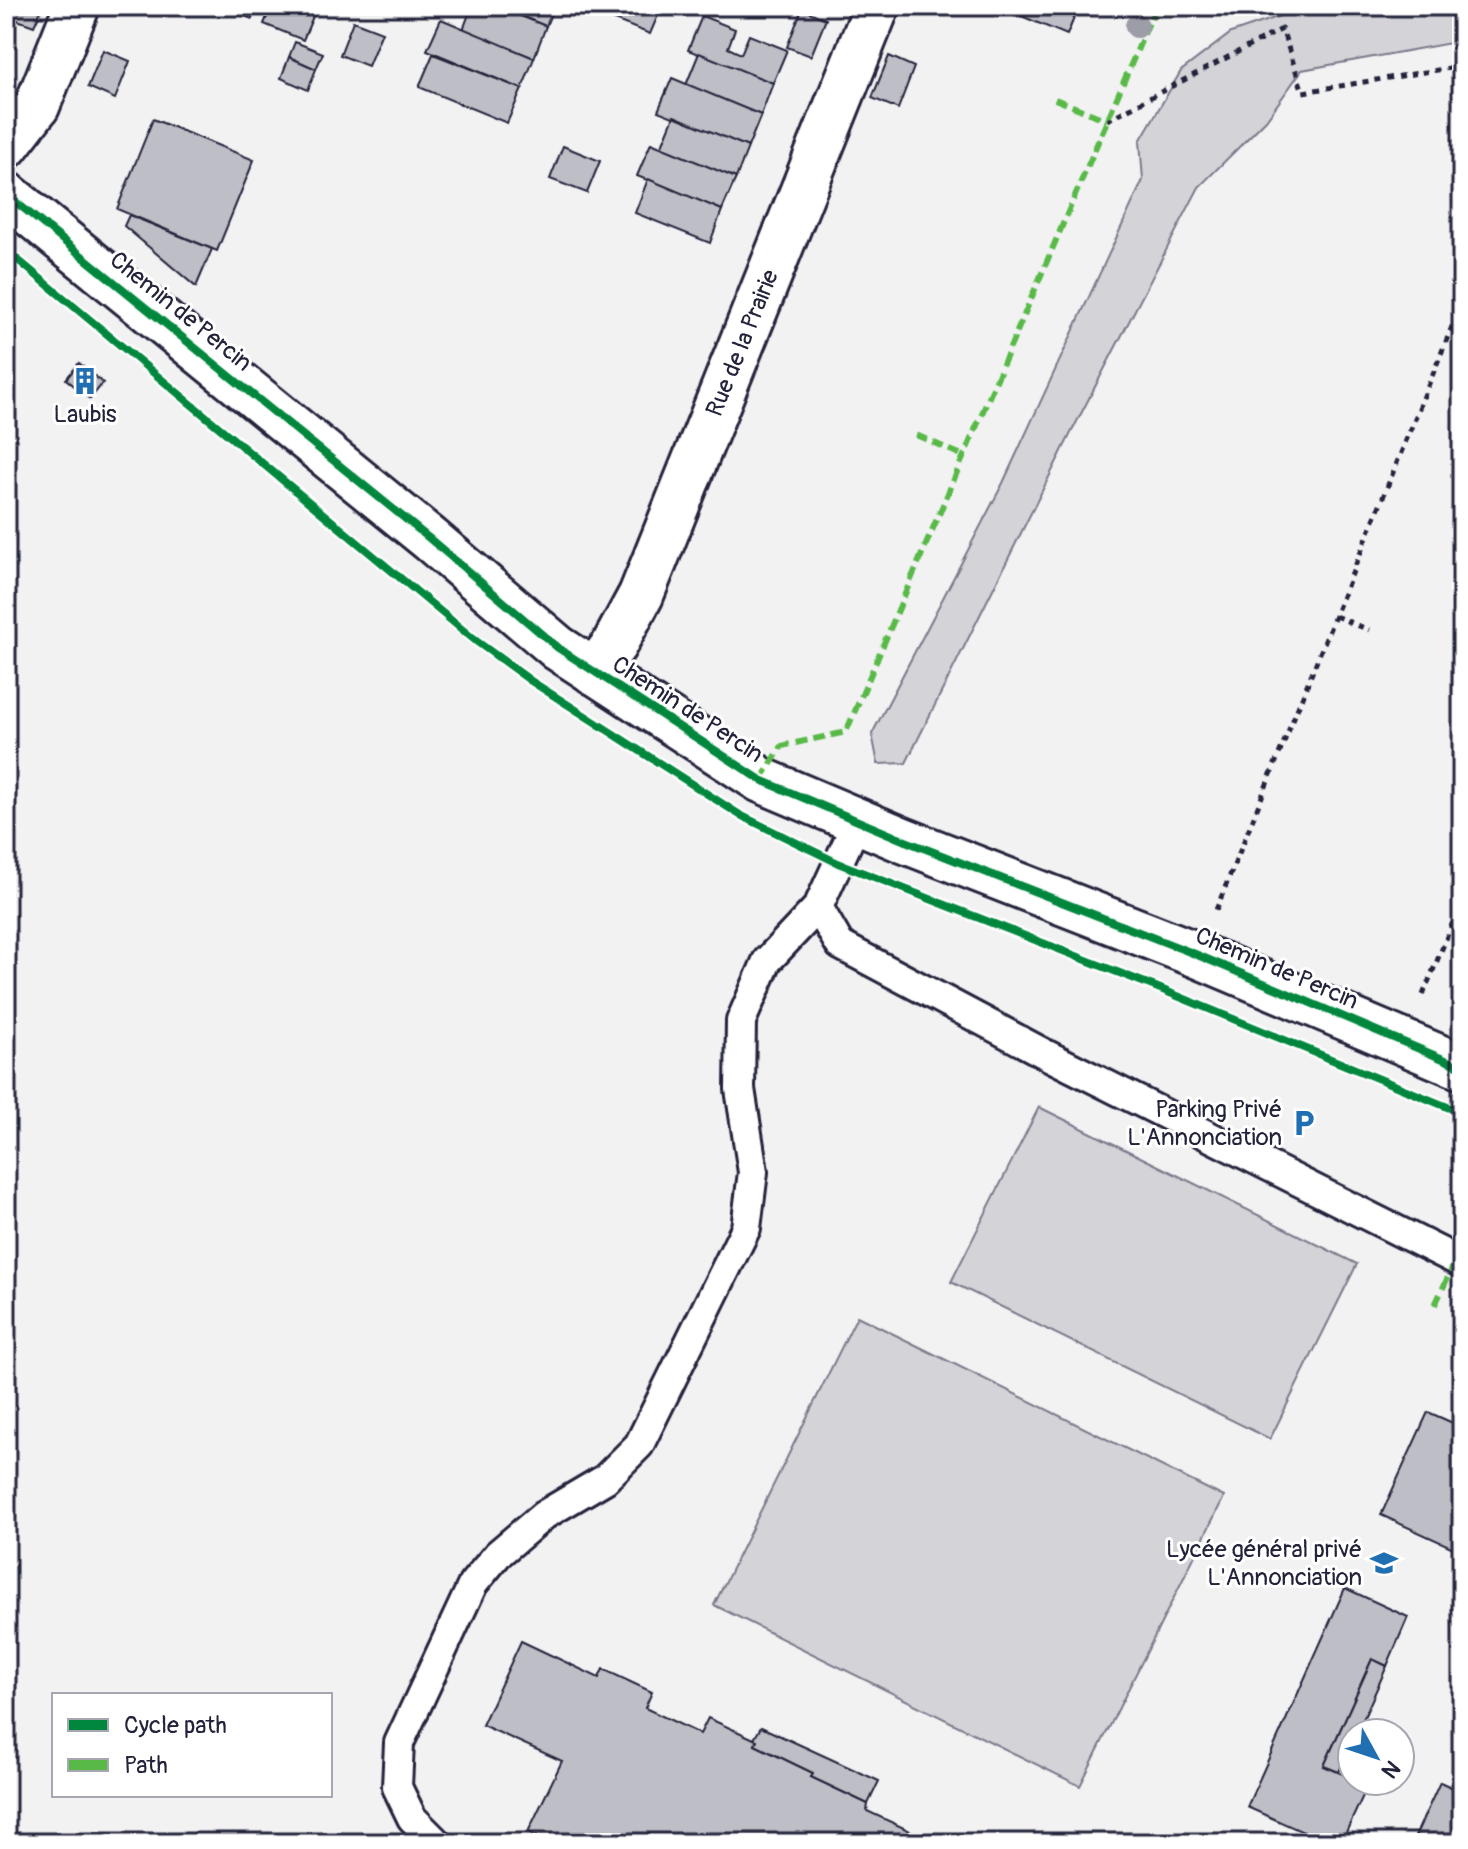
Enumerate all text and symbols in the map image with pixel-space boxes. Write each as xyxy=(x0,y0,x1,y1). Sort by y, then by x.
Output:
street label: Chemin de Percin xyxy=(104,245,258,378)
street label: Rue de la Prairie xyxy=(700,265,785,421)
building icon: Laubis xyxy=(70,366,100,396)
place label: Laubis xyxy=(53,400,117,429)
street label: Chemin de Percin xyxy=(607,650,769,769)
street label: Chemin de Percin xyxy=(1191,921,1363,1016)
place label: Parking Privé L'Annonciation xyxy=(1127,1095,1282,1152)
parking icon: Parking Privé L'Annonciation xyxy=(1289,1108,1319,1138)
place label: Lycée général privé L'Annonciation xyxy=(1166,1535,1362,1592)
school or university icon: Lycée général privé L'Annonciation xyxy=(1369,1548,1399,1578)
legend xyxy=(52,1693,332,1797)
text: Cycle path xyxy=(124,1711,227,1740)
north arrow xyxy=(1336,1717,1416,1797)
text: Path xyxy=(124,1751,168,1780)
text: N xyxy=(1375,1755,1406,1784)

